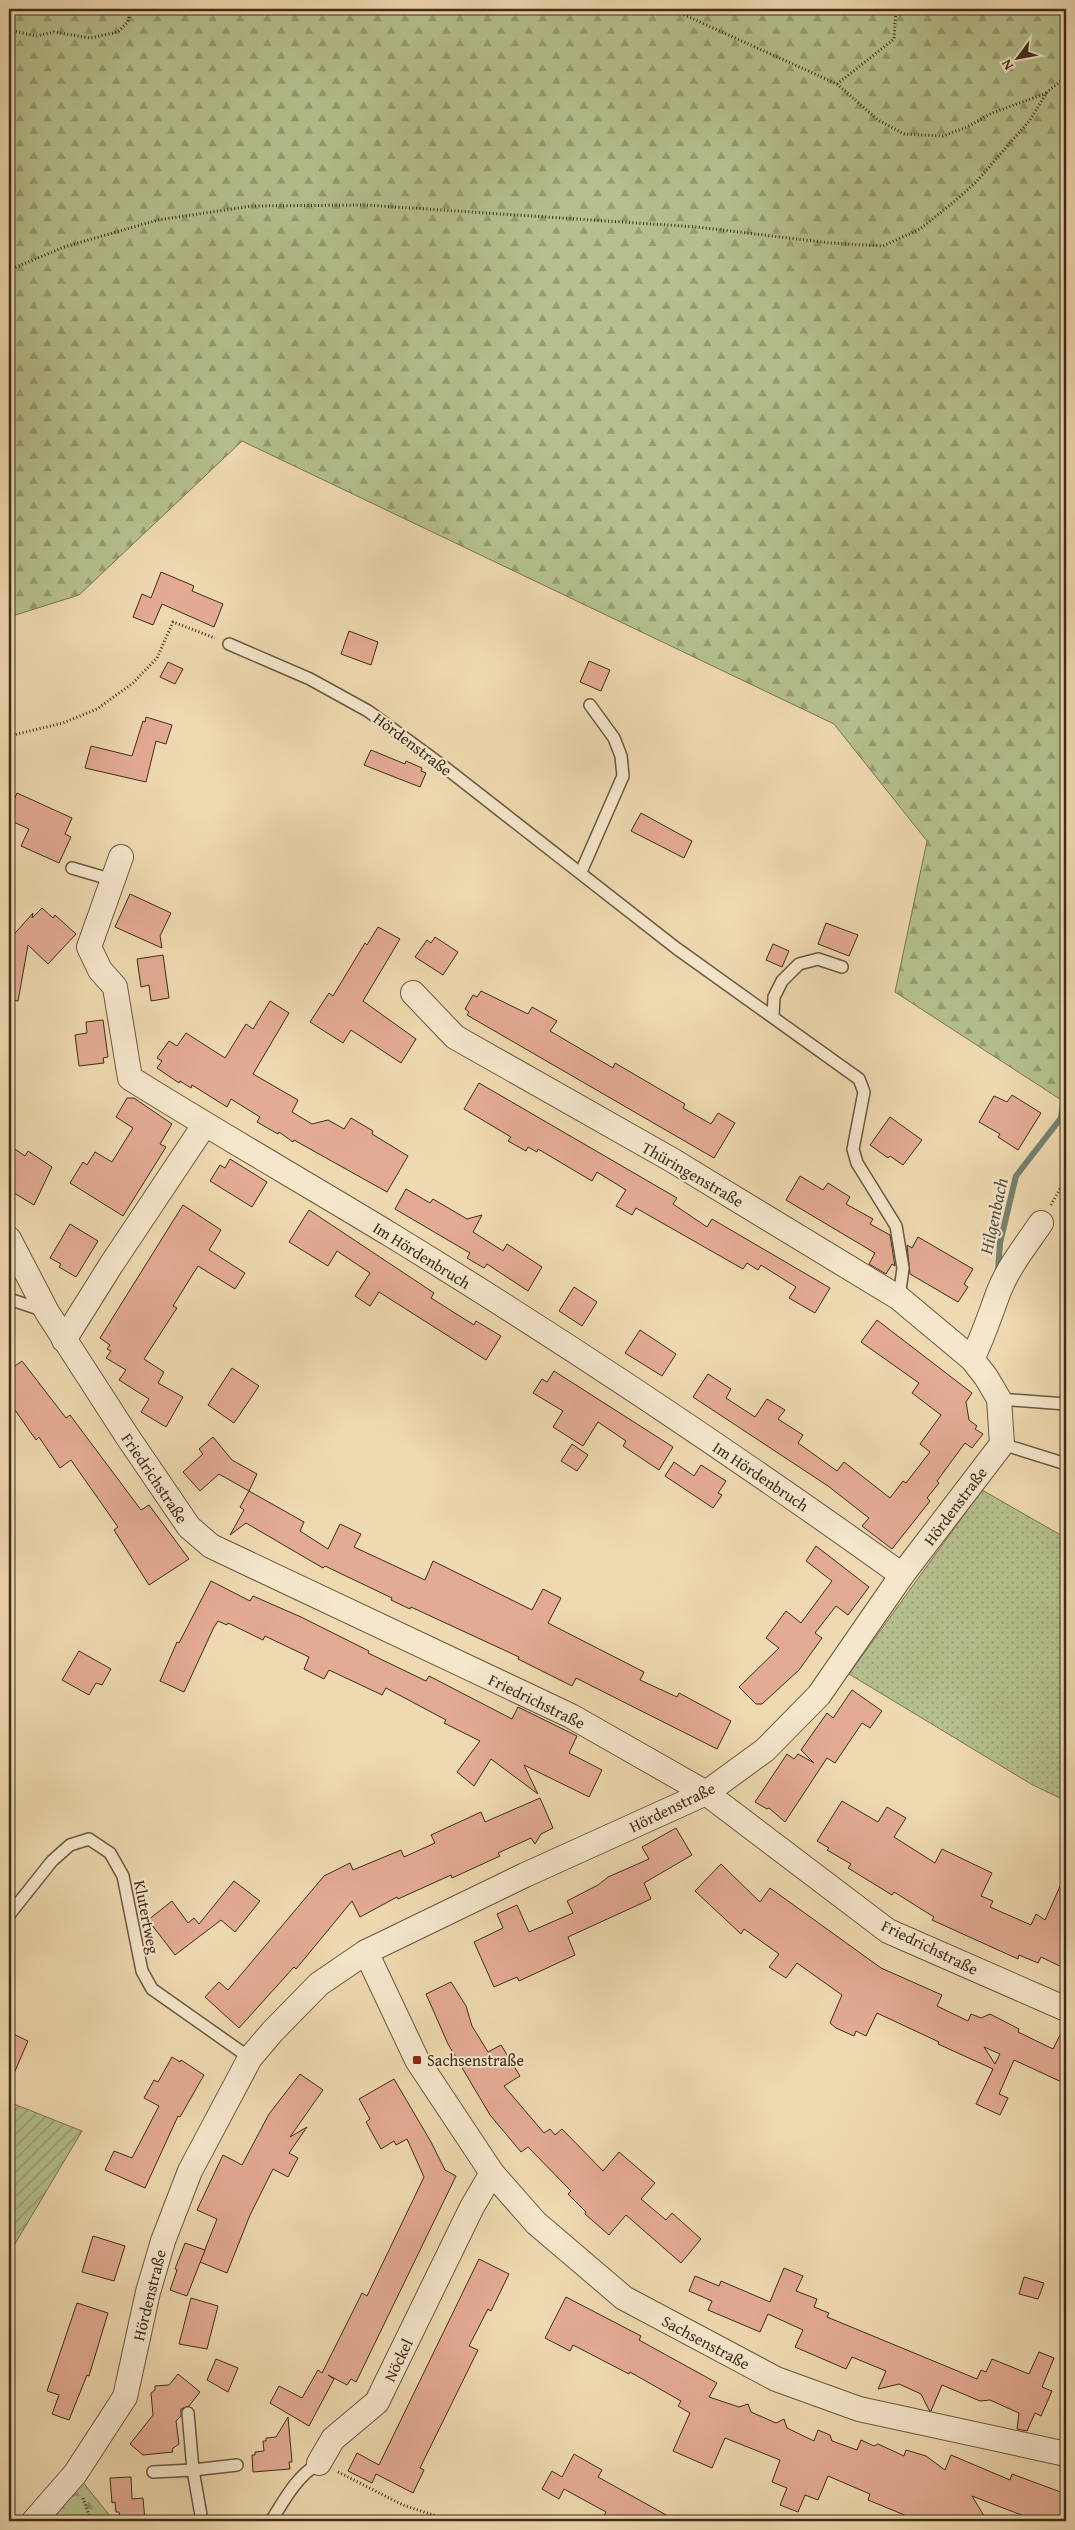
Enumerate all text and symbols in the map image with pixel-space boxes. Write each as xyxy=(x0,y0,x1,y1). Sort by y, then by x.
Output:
north arrow xyxy=(992,32,1042,82)
text: N xyxy=(996,55,1018,74)
street label: Hördenstraße xyxy=(369,706,457,782)
street label: Thüringenstraße xyxy=(638,1135,748,1213)
water label: Hilgenbach xyxy=(972,1175,1015,1258)
street label: Im Hördenbruch xyxy=(369,1215,475,1295)
street label: Friedrichstraße xyxy=(116,1428,194,1528)
street label: Im Hördenbruch xyxy=(708,1435,814,1517)
street label: Hördenstraße xyxy=(917,1462,993,1550)
street label: Friedrichstraße xyxy=(485,1667,589,1735)
street label: Hördenstraße xyxy=(625,1776,719,1838)
street label: Klutertweg xyxy=(128,1878,166,1956)
street label: Friedrichstraße xyxy=(878,1913,982,1981)
place label: Sachsenstraße xyxy=(427,2048,524,2072)
marker: Sachsenstraße xyxy=(411,2054,423,2066)
street label: Hördenstraße xyxy=(126,2247,172,2343)
street label: Sachsenstraße xyxy=(658,2309,754,2375)
street label: Nöckel xyxy=(377,2334,419,2386)

